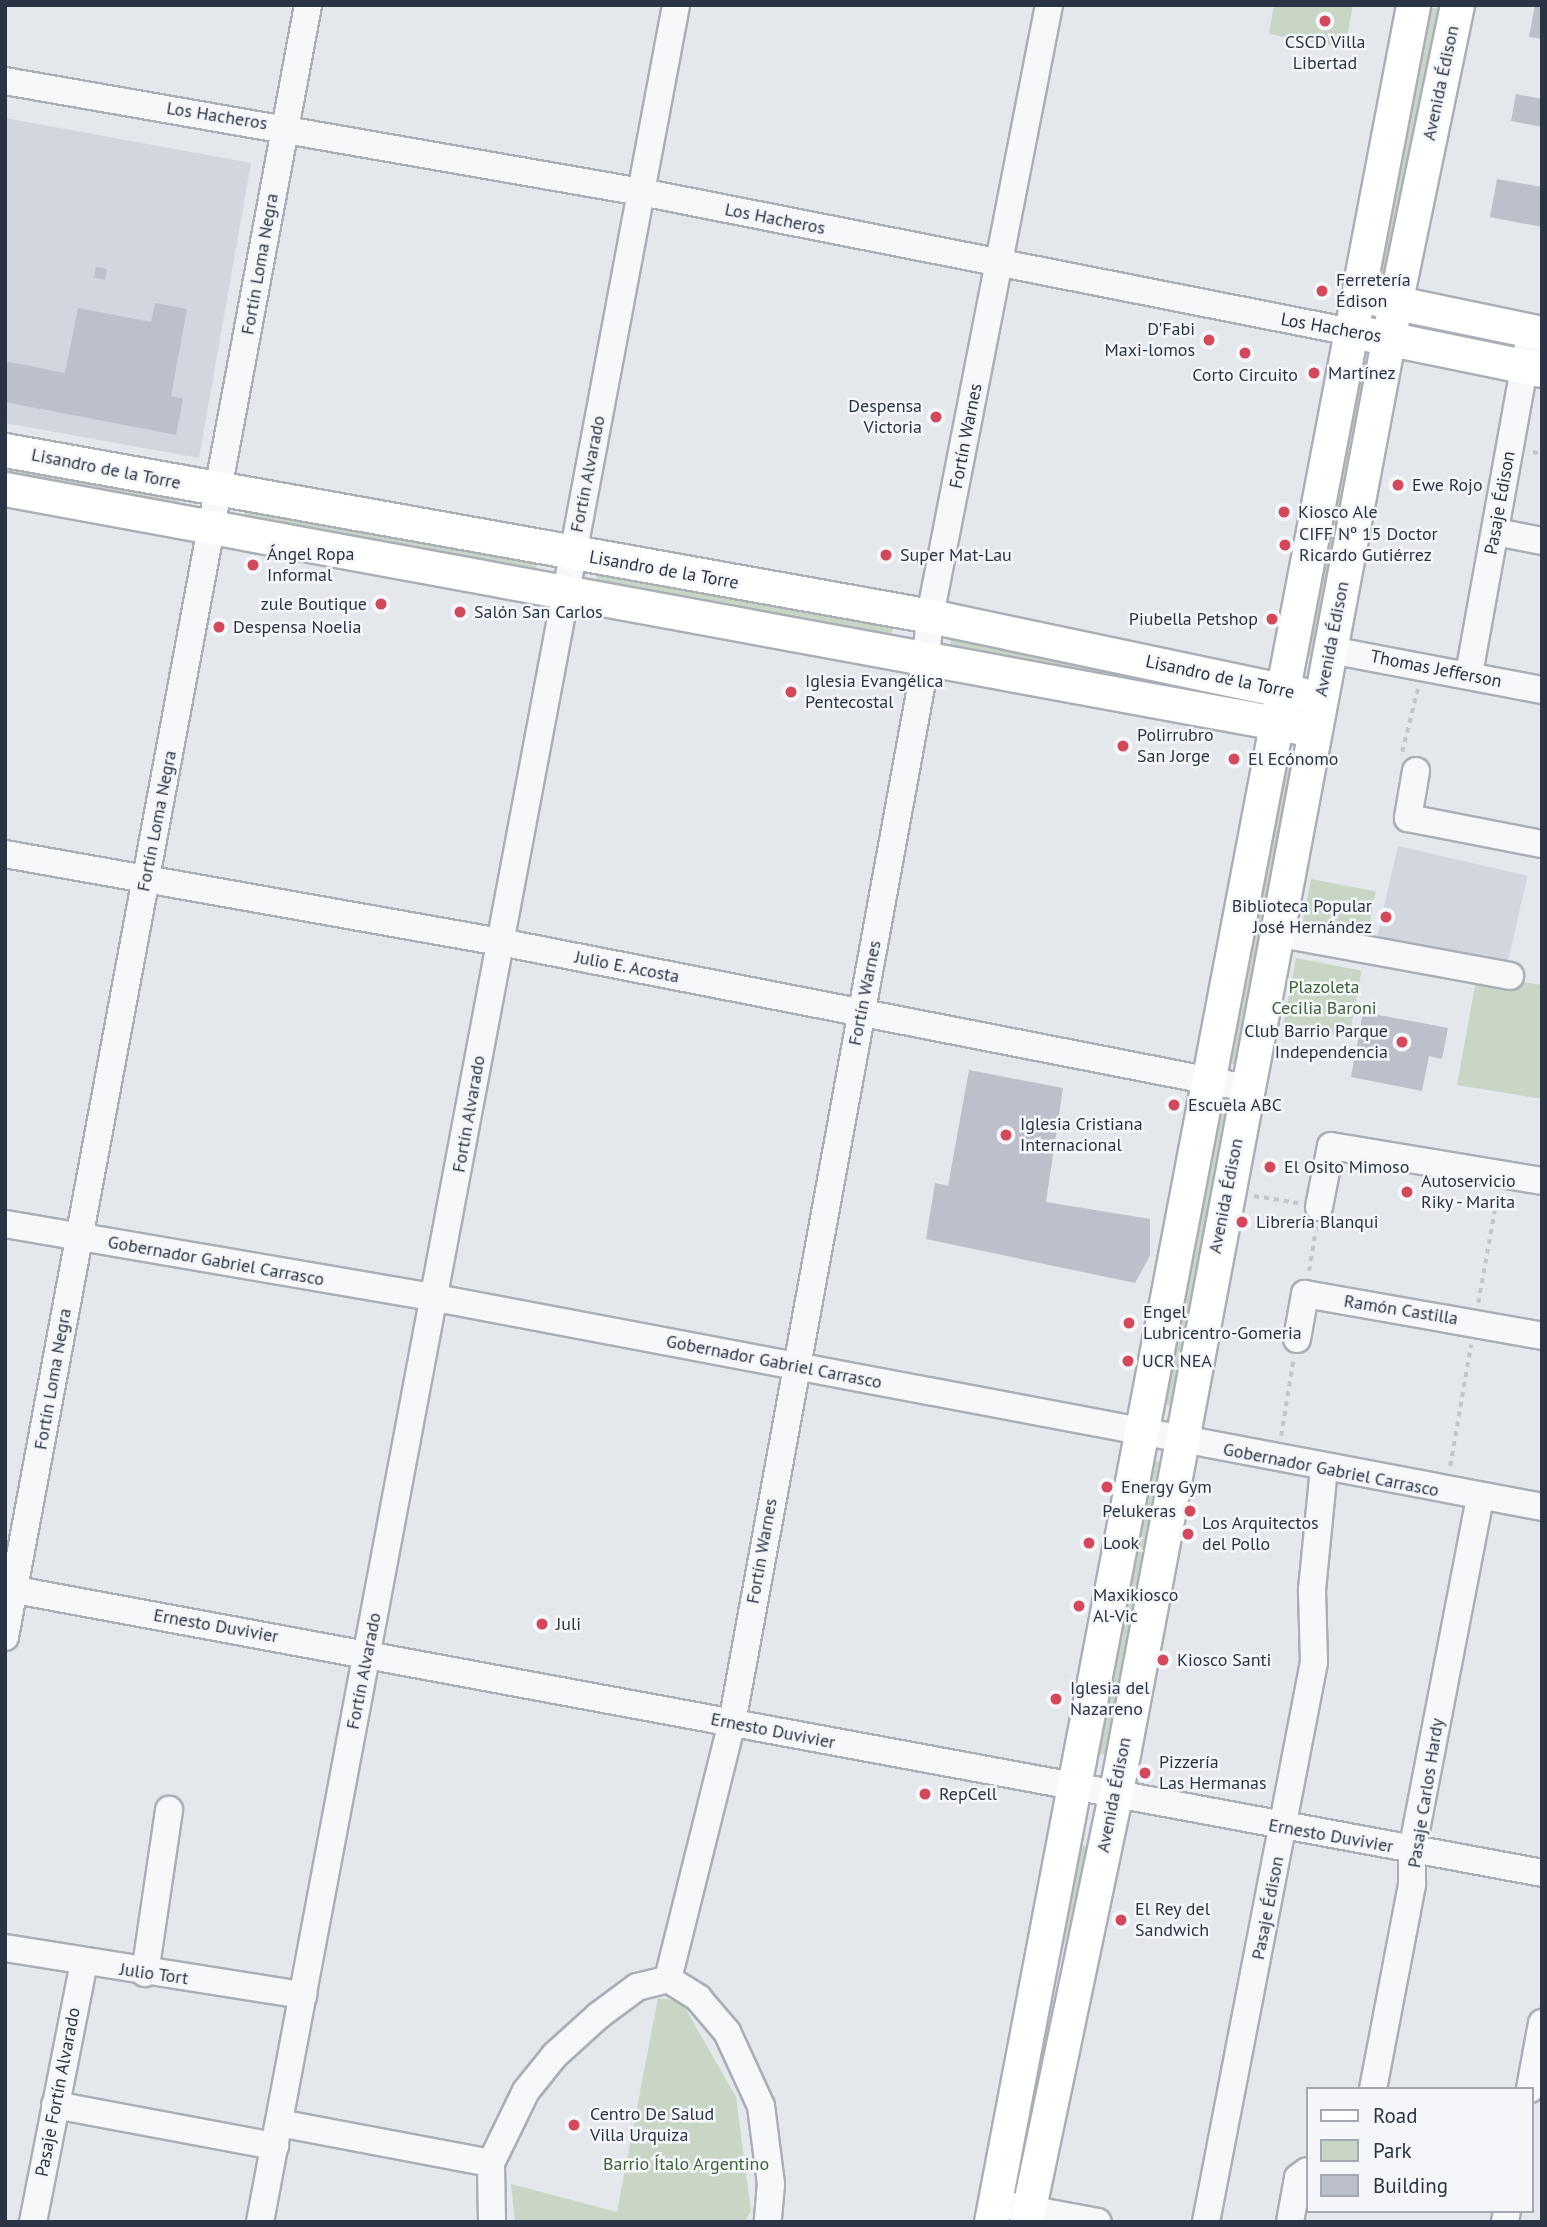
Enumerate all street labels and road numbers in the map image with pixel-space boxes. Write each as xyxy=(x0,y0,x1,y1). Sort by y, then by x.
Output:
street label: Avenida Édison xyxy=(1418,24,1464,142)
street label: Los Hacheros xyxy=(165,97,269,135)
street label: Fortín Loma Negra xyxy=(237,192,283,336)
street label: Los Hacheros xyxy=(723,199,827,239)
street label: Los Hacheros xyxy=(1279,309,1383,347)
street label: Fortín Warnes xyxy=(945,381,987,491)
street label: Fortín Alvarado xyxy=(566,414,610,534)
street label: Lisandro de la Torre xyxy=(29,444,183,494)
street label: Pasaje Édison xyxy=(1480,449,1520,557)
street label: Lisandro de la Torre xyxy=(587,546,741,594)
street label: Avenida Édison xyxy=(1310,580,1354,698)
street label: Thomas Jefferson xyxy=(1368,646,1504,692)
street label: Lisandro de la Torre xyxy=(1143,651,1297,703)
street label: Fortín Loma Negra xyxy=(133,749,181,893)
street label: Fortín Warnes xyxy=(844,938,886,1048)
street label: Julio E. Acosta xyxy=(572,946,682,988)
street label: Fortín Alvarado xyxy=(448,1054,490,1174)
street label: Avenida Édison xyxy=(1204,1137,1248,1255)
street label: Gobernador Gabriel Carrasco xyxy=(106,1231,326,1291)
street label: Ramón Castilla xyxy=(1342,1290,1460,1330)
street label: Fortín Loma Negra xyxy=(30,1307,76,1451)
street label: Gobernador Gabriel Carrasco xyxy=(664,1330,884,1394)
street label: Gobernador Gabriel Carrasco xyxy=(1221,1438,1441,1502)
street label: Fortín Warnes xyxy=(742,1496,782,1606)
street label: Ernesto Duvivier xyxy=(152,1604,280,1648)
street label: Fortín Alvarado xyxy=(342,1611,386,1731)
street label: Ernesto Duvivier xyxy=(709,1708,837,1754)
street label: Pasaje Carlos Hardy xyxy=(1404,1717,1448,1869)
street label: Avenida Édison xyxy=(1092,1736,1136,1854)
street label: Ernesto Duvivier xyxy=(1267,1814,1395,1858)
street label: Pasaje Édison xyxy=(1247,1854,1289,1962)
street label: Julio Tort xyxy=(118,1958,190,1990)
street label: Pasaje Fortín Alvarado xyxy=(31,2005,85,2179)

